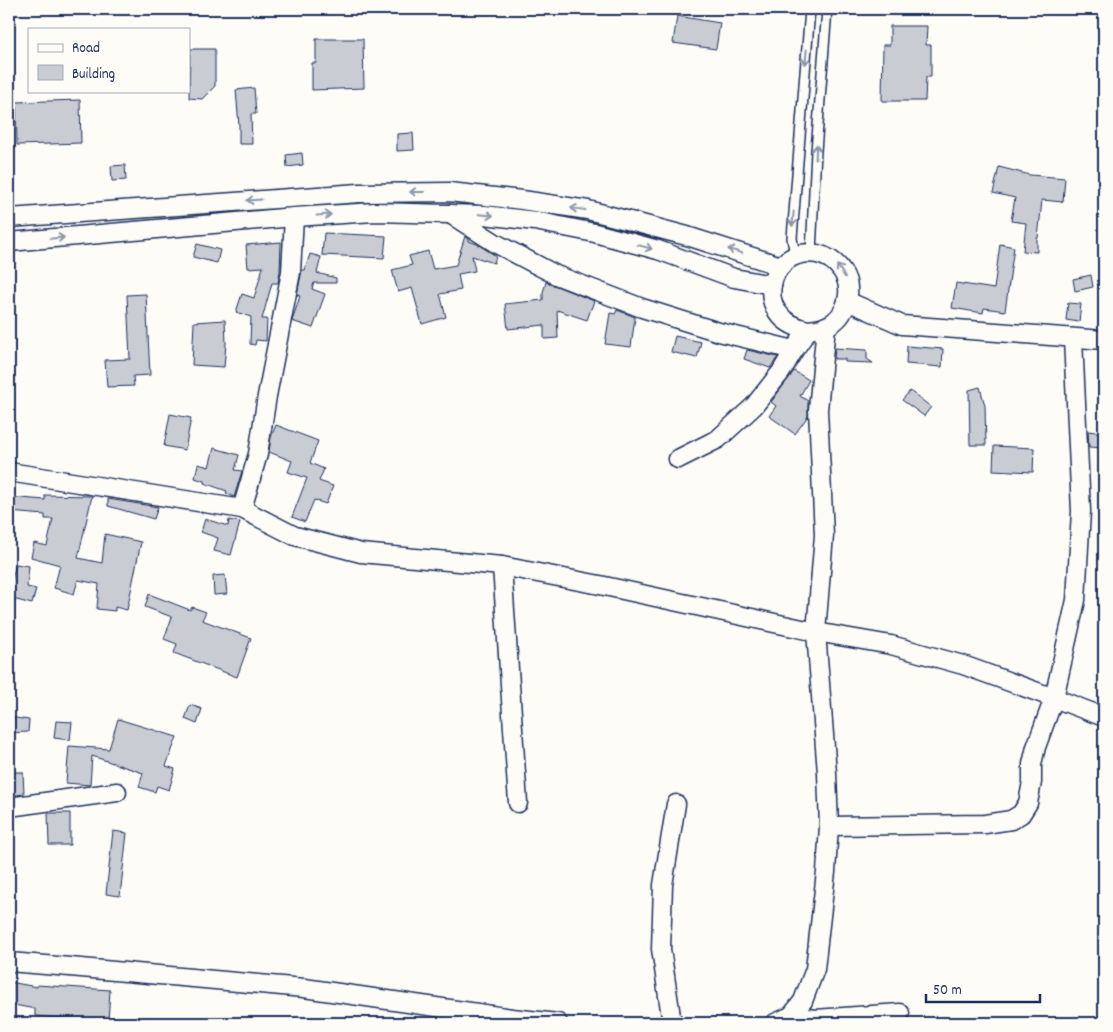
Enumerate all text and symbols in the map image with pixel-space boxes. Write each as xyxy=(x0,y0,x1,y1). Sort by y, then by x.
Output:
legend xyxy=(28,28,190,92)
text: Road xyxy=(72,38,100,60)
one-way arrow xyxy=(802,49,811,65)
text: Building xyxy=(72,64,115,86)
one-way arrow xyxy=(811,145,820,161)
one-way arrow xyxy=(409,187,425,197)
one-way arrow xyxy=(247,196,263,205)
one-way arrow xyxy=(570,204,586,214)
one-way arrow xyxy=(478,210,494,220)
one-way arrow xyxy=(316,211,332,220)
one-way arrow xyxy=(788,211,798,227)
one-way arrow xyxy=(49,233,65,243)
one-way arrow xyxy=(637,242,653,252)
one-way arrow xyxy=(727,246,743,255)
one-way arrow xyxy=(836,265,846,279)
scale bar xyxy=(926,972,1039,1004)
text: 50 m xyxy=(933,980,962,1002)

